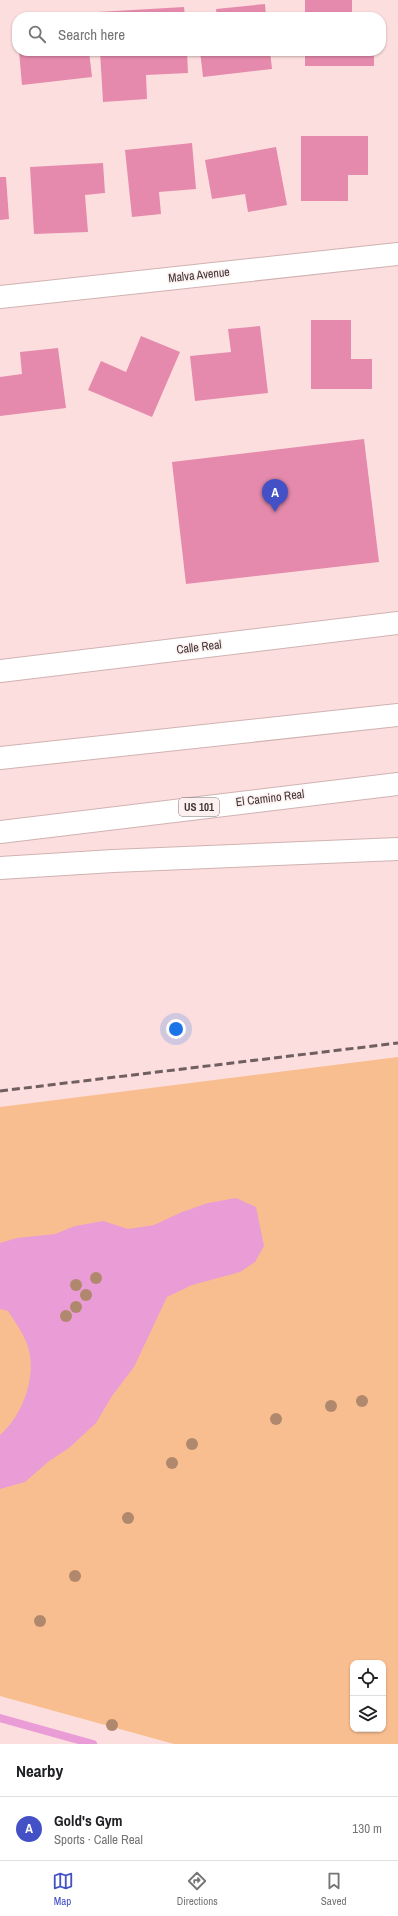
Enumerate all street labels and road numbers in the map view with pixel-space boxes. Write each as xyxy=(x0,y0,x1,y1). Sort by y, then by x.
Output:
street label: Malva Avenue xyxy=(168,264,230,286)
street label: Calle Real xyxy=(175,636,223,658)
street label: El Camino Real xyxy=(235,786,305,810)
road number: US 101 xyxy=(179,798,219,816)

